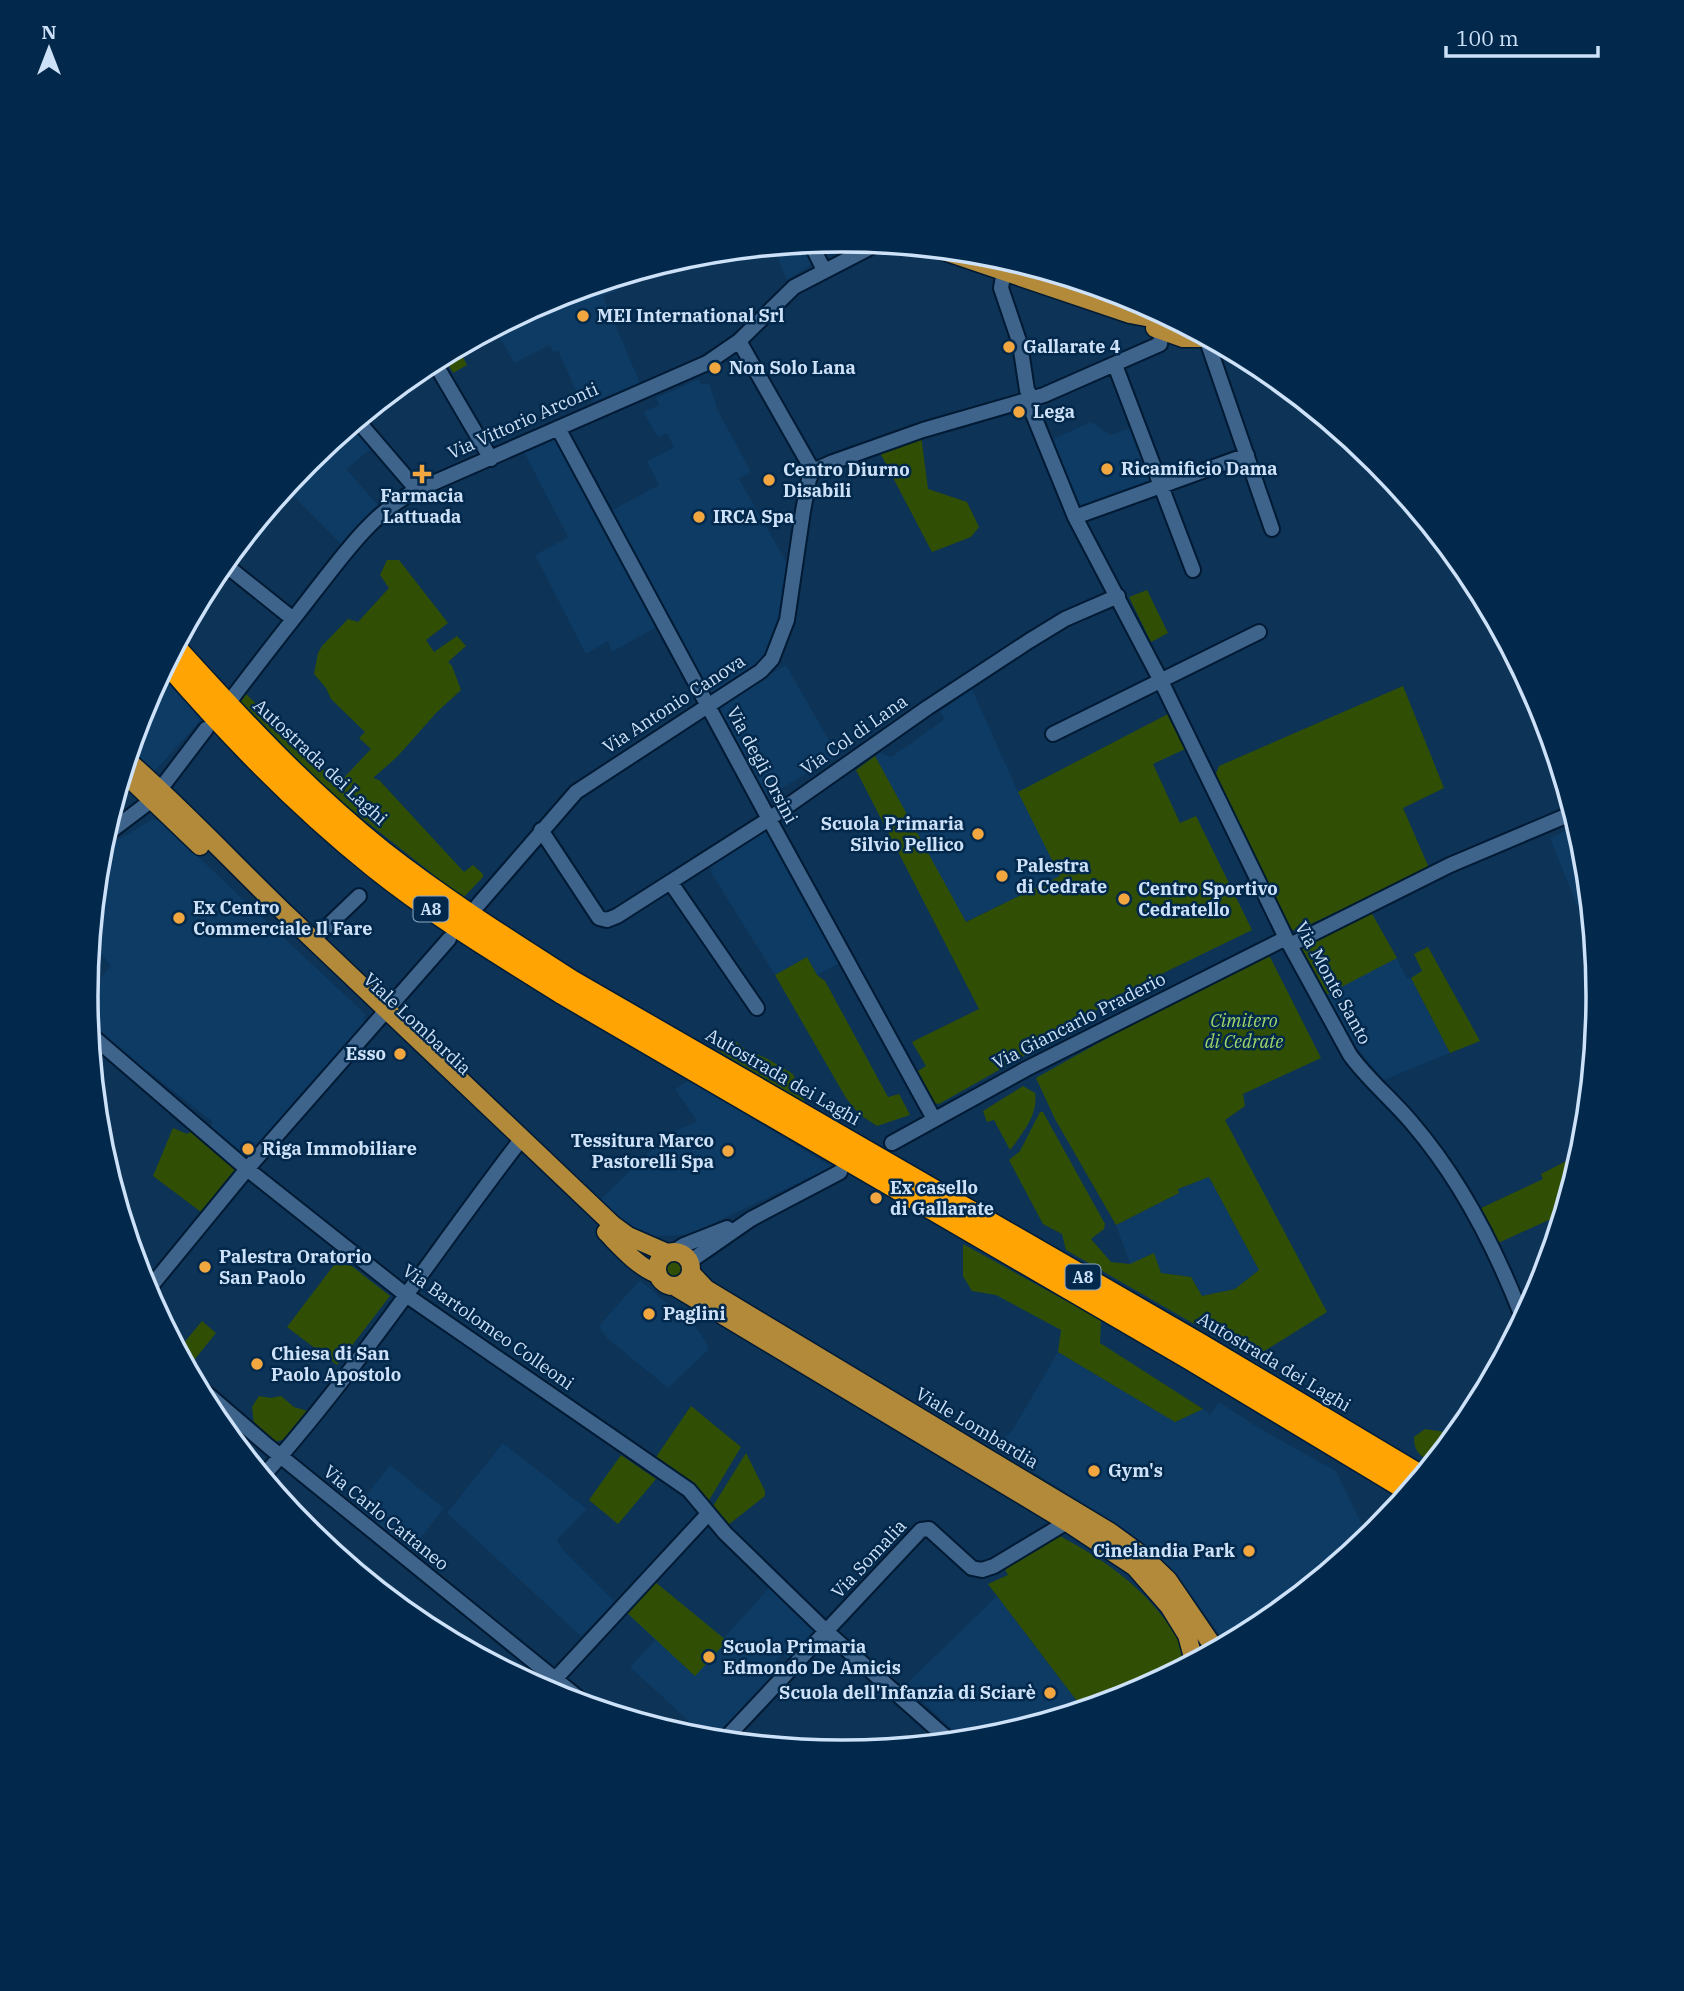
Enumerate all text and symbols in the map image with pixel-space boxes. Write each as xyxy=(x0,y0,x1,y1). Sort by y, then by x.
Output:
north arrow xyxy=(14,14,84,84)
scale bar xyxy=(1446,14,1598,58)
text: N xyxy=(41,20,57,44)
text: 100 m xyxy=(1456,24,1519,52)
place label: MEI International Srl xyxy=(597,304,785,327)
marker: MEI International Srl xyxy=(575,308,591,324)
place label: Gallarate 4 xyxy=(1023,335,1121,358)
marker: Gallarate 4 xyxy=(1001,339,1017,355)
place label: Non Solo Lana xyxy=(729,356,856,379)
marker: Non Solo Lana xyxy=(707,360,723,376)
street label: Via Vittorio Arconti xyxy=(444,377,602,464)
place label: Lega xyxy=(1033,400,1075,423)
marker: Lega xyxy=(1011,404,1027,420)
place label: Ricamificio Dama xyxy=(1121,457,1277,480)
place label: Centro Diurno Disabili xyxy=(783,458,910,502)
marker: Ricamificio Dama xyxy=(1099,461,1115,477)
marker: Farmacia Lattuada xyxy=(414,466,430,482)
marker: Centro Diurno Disabili xyxy=(761,472,777,488)
place label: Farmacia Lattuada xyxy=(380,484,464,528)
place label: IRCA Spa xyxy=(713,505,794,528)
marker: IRCA Spa xyxy=(691,509,707,525)
street label: Via Antonio Canova xyxy=(598,649,749,758)
street label: Via Col di Lana xyxy=(796,689,912,780)
street label: Autostrada dei Laghi xyxy=(249,694,392,830)
street label: Via degli Orsini xyxy=(722,702,803,828)
place label: Scuola Primaria Silvio Pellico xyxy=(821,812,964,856)
marker: Scuola Primaria Silvio Pellico xyxy=(970,826,986,842)
place label: Palestra di Cedrate xyxy=(1016,854,1107,898)
marker: Palestra di Cedrate xyxy=(994,868,1010,884)
place label: Centro Sportivo Cedratello xyxy=(1138,877,1278,921)
marker: Centro Sportivo Cedratello xyxy=(1116,891,1132,907)
place label: Ex Centro Commerciale Il Fare xyxy=(193,896,373,940)
road number: A8 xyxy=(414,897,448,922)
marker: Ex Centro Commerciale Il Fare xyxy=(171,910,187,926)
street label: Via Monte Santo xyxy=(1290,917,1377,1048)
street label: Via Giancarlo Praderio xyxy=(988,967,1169,1074)
street label: Viale Lombardia xyxy=(358,968,476,1080)
park label: Cimitero di Cedrate xyxy=(1205,1009,1283,1053)
street label: Autostrada dei Laghi xyxy=(702,1023,865,1130)
place label: Esso xyxy=(346,1042,386,1065)
marker: Esso xyxy=(392,1046,408,1062)
place label: Tessitura Marco Pastorelli Spa xyxy=(571,1129,714,1173)
place label: Riga Immobiliare xyxy=(262,1137,417,1160)
marker: Riga Immobiliare xyxy=(240,1141,256,1157)
marker: Tessitura Marco Pastorelli Spa xyxy=(720,1143,736,1159)
place label: Ex casello di Gallarate xyxy=(890,1176,994,1220)
marker: Ex casello di Gallarate xyxy=(868,1190,884,1206)
place label: Palestra Oratorio San Paolo xyxy=(219,1245,372,1289)
marker: Palestra Oratorio San Paolo xyxy=(197,1259,213,1275)
street label: Via Bartolomeo Colleoni xyxy=(398,1259,579,1395)
road number: A8 xyxy=(1066,1264,1100,1289)
place label: Paglini xyxy=(663,1302,725,1325)
marker: Paglini xyxy=(641,1306,657,1322)
street label: Autostrada dei Laghi xyxy=(1193,1307,1355,1417)
place label: Chiesa di San Paolo Apostolo xyxy=(271,1342,401,1386)
marker: Chiesa di San Paolo Apostolo xyxy=(249,1356,265,1372)
street label: Viale Lombardia xyxy=(912,1382,1043,1473)
place label: Gym's xyxy=(1108,1459,1163,1482)
street label: Via Carlo Cattaneo xyxy=(319,1460,454,1575)
marker: Gym's xyxy=(1086,1463,1102,1479)
street label: Via Somalia xyxy=(826,1514,911,1603)
place label: Cinelandia Park xyxy=(1093,1539,1236,1562)
marker: Cinelandia Park xyxy=(1241,1543,1257,1559)
place label: Scuola Primaria Edmondo De Amicis xyxy=(723,1635,901,1679)
marker: Scuola Primaria Edmondo De Amicis xyxy=(701,1649,717,1665)
place label: Scuola dell'Infanzia di Sciarè xyxy=(779,1681,1036,1704)
marker: Scuola dell'Infanzia di Sciarè xyxy=(1042,1685,1058,1701)

